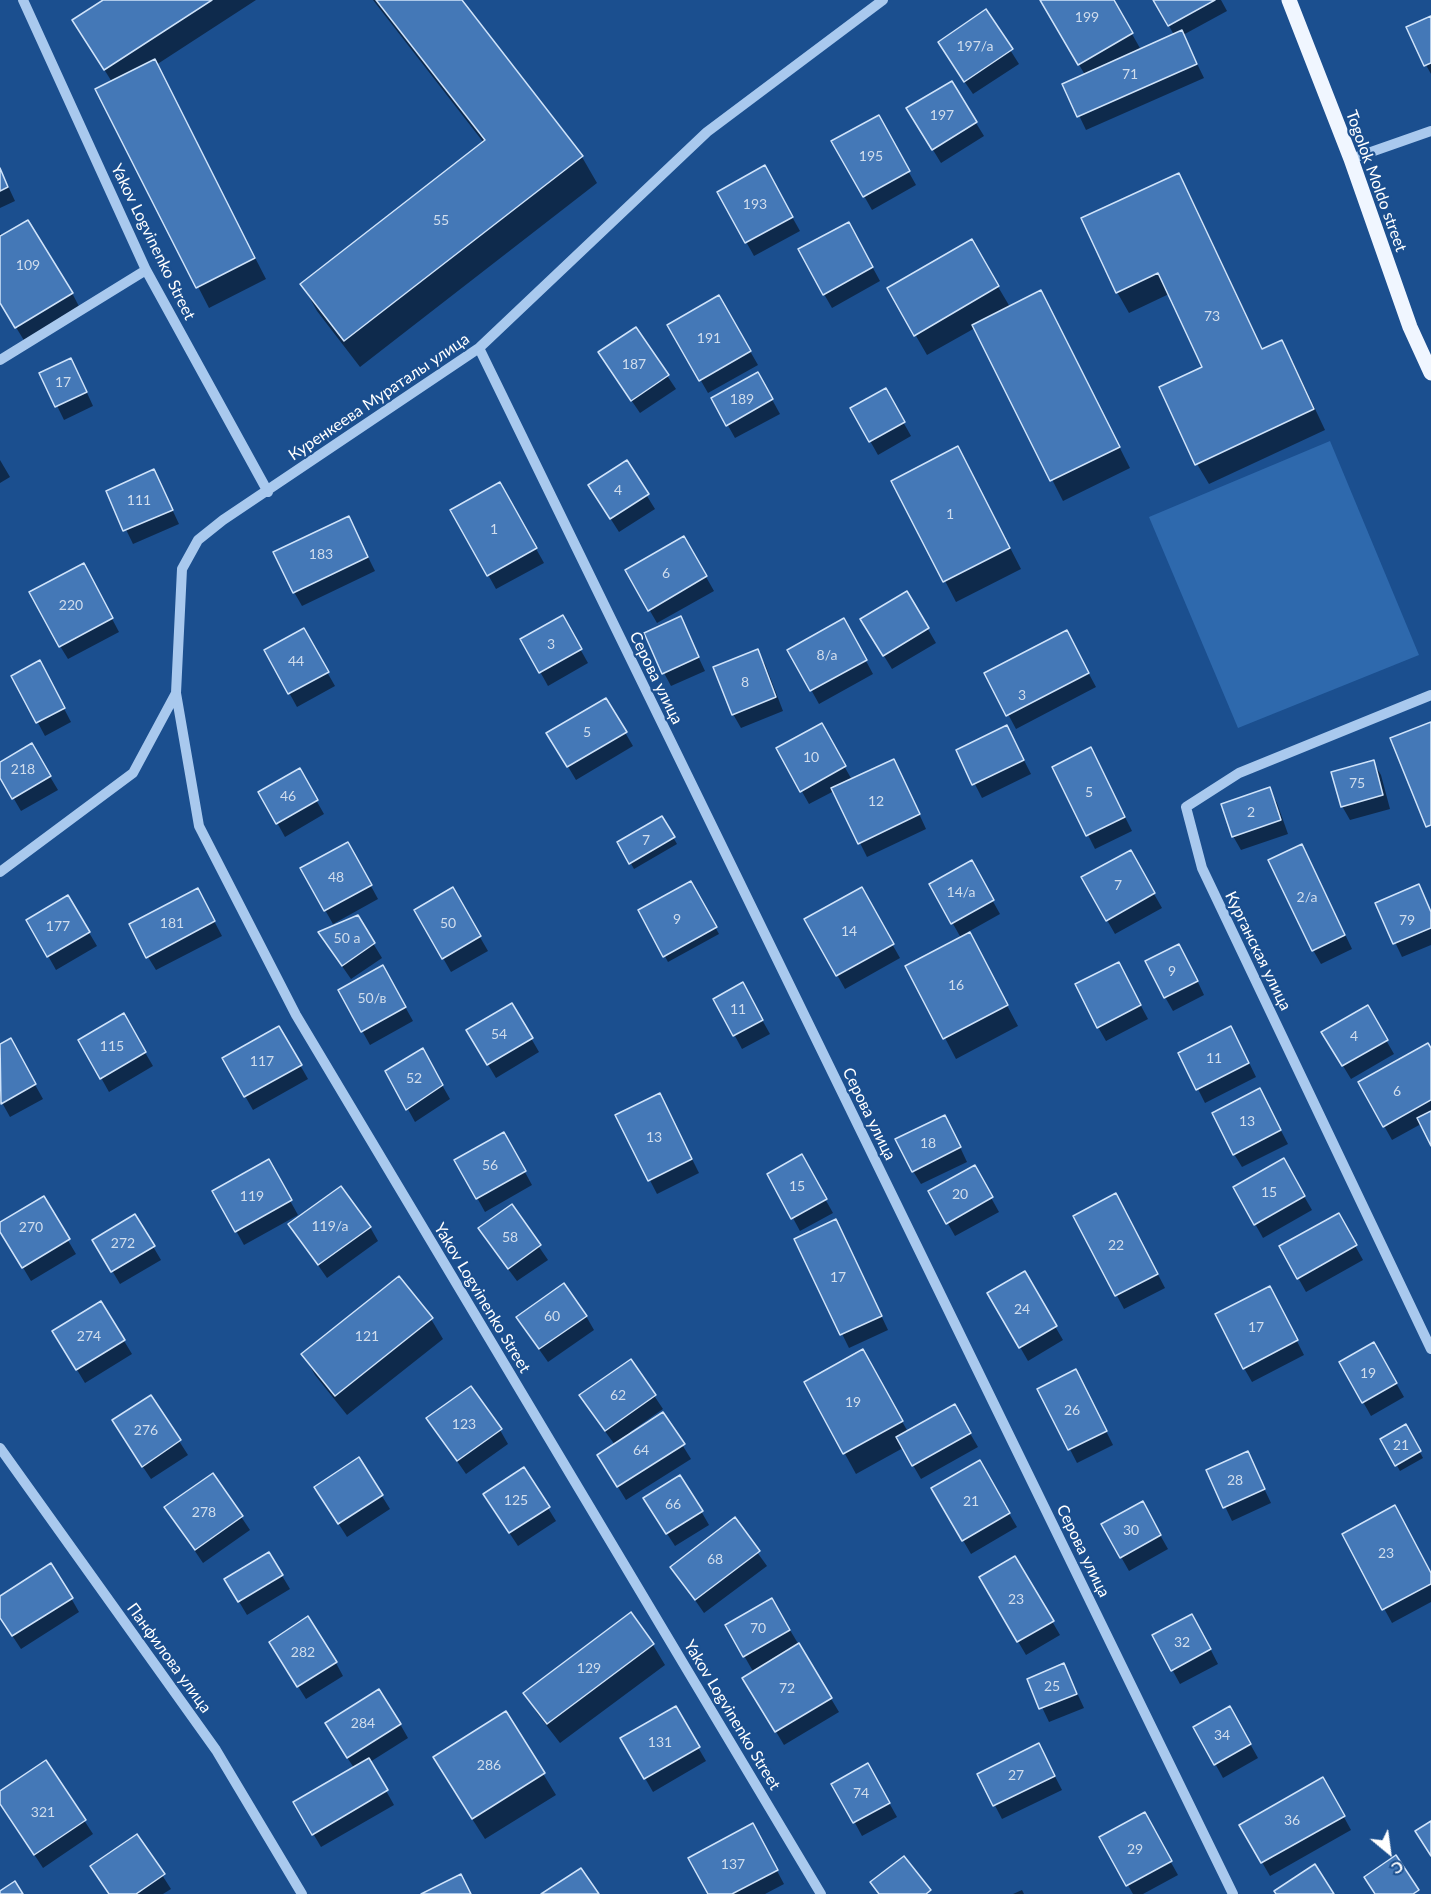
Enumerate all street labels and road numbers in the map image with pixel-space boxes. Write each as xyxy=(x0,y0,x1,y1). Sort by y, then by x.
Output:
street label: Togolok Moldo street xyxy=(1341,108,1411,254)
street label: Yakov Logvinenko Street xyxy=(107,161,199,323)
street label: Куренкеева Мураталы улица xyxy=(285,329,473,465)
street label: Серова улица xyxy=(625,629,687,727)
street label: Курганская улица xyxy=(1221,888,1295,1014)
street label: Серова улица xyxy=(838,1065,900,1163)
street label: Yakov Logvinenko Street xyxy=(430,1220,534,1376)
street label: Серова улица xyxy=(1052,1502,1114,1600)
street label: Панфилова улица xyxy=(123,1599,215,1717)
street label: Yakov Logvinenko Street xyxy=(680,1637,784,1793)

